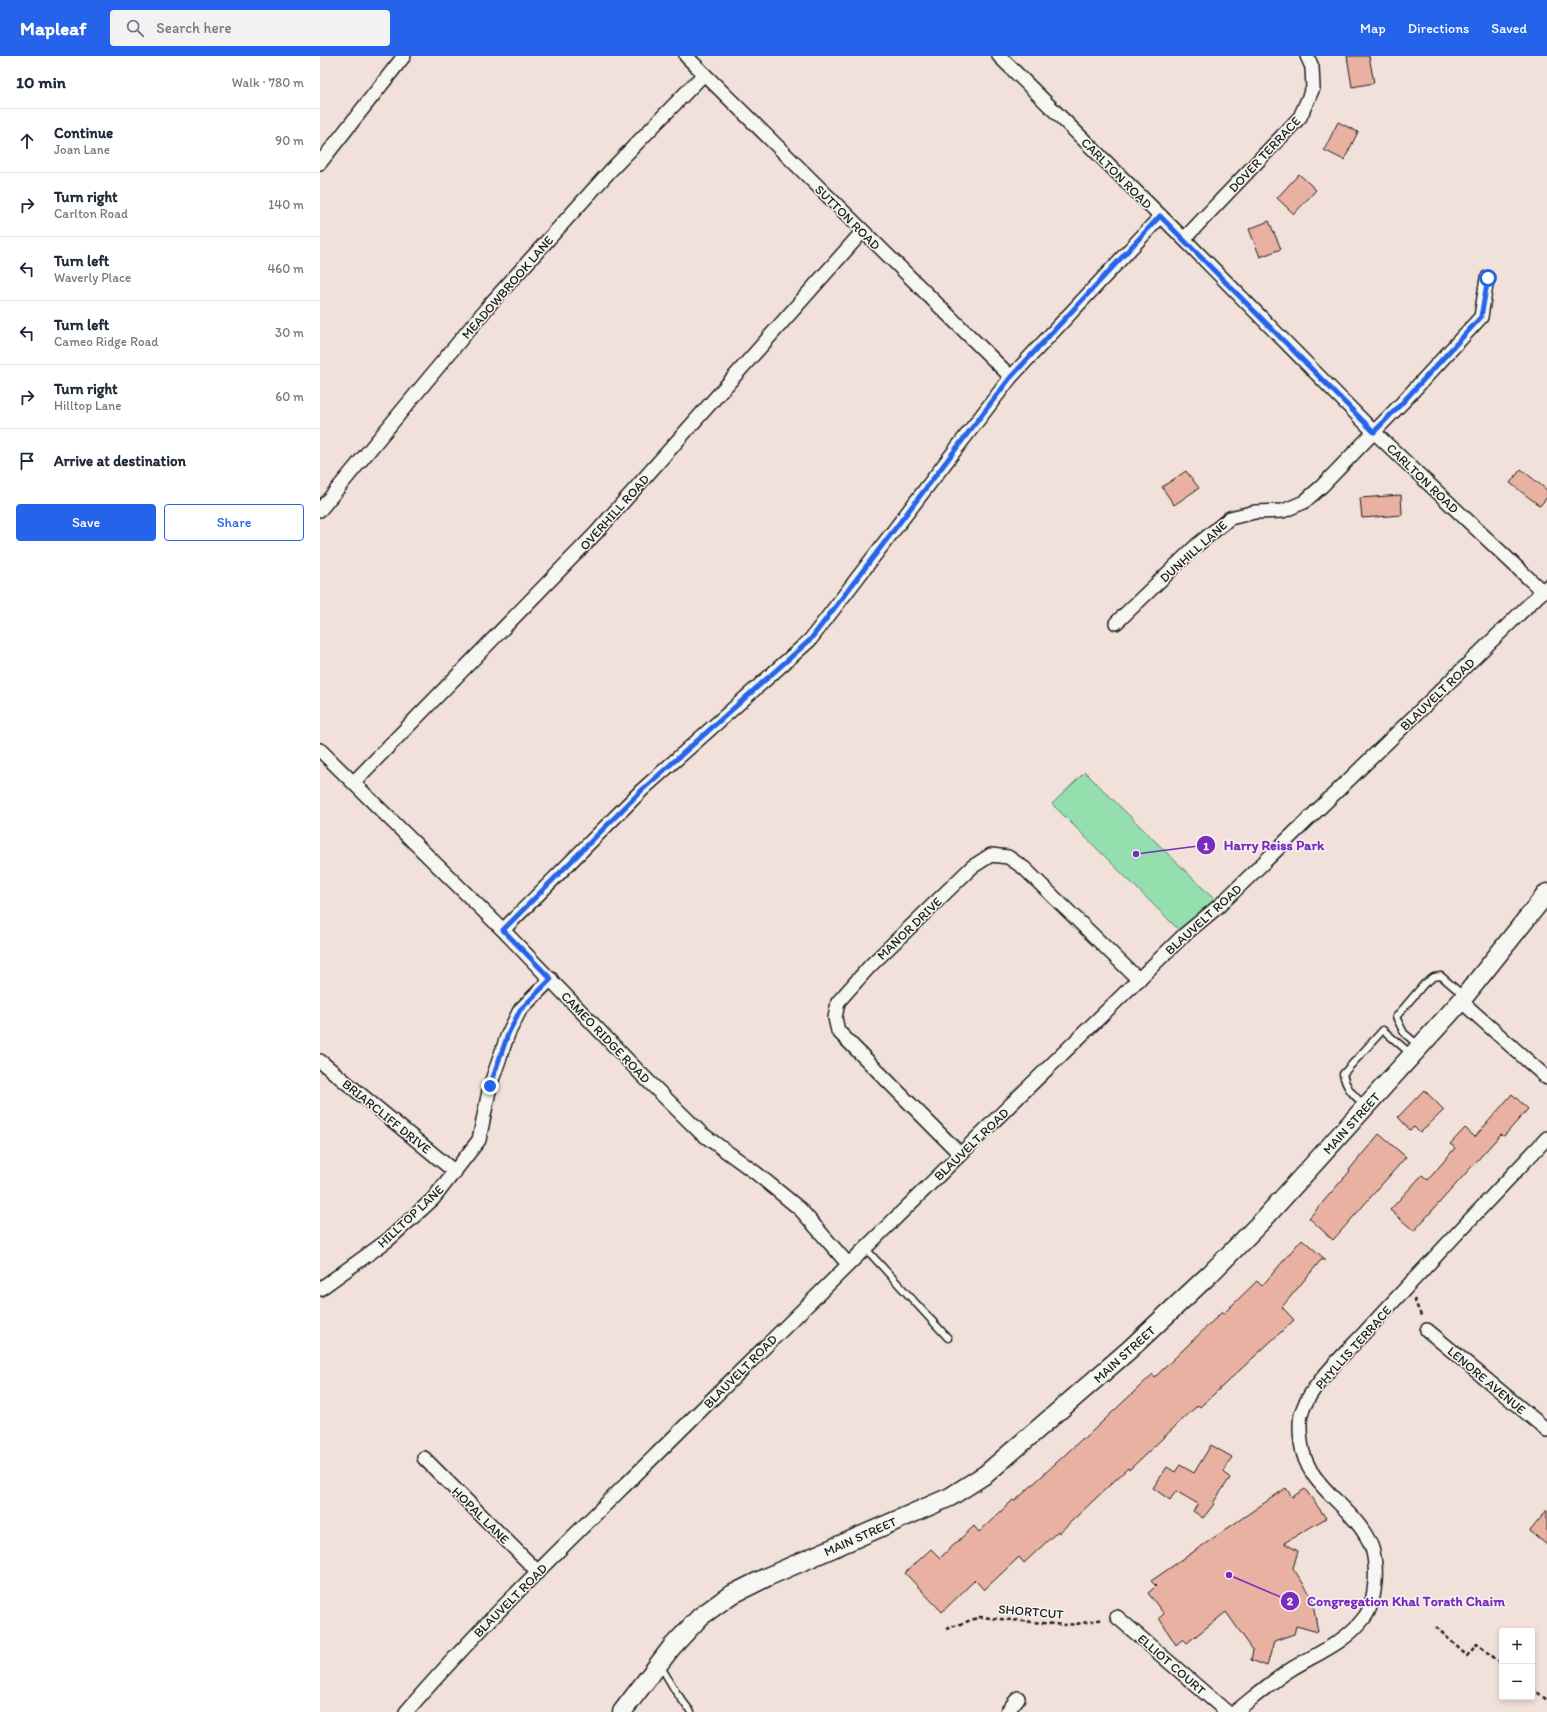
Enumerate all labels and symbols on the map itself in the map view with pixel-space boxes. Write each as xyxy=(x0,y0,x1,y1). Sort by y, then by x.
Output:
street label: DOVER TERRACE xyxy=(1225,113,1303,195)
street label: CARLTON ROAD xyxy=(1078,135,1155,212)
street label: SUTTON ROAD xyxy=(812,182,884,253)
street label: MEADOWBROOK LANE xyxy=(458,233,556,342)
route start xyxy=(1479,269,1497,287)
street label: CARLTON ROAD xyxy=(1384,440,1462,517)
street label: OVERHILL ROAD xyxy=(576,471,653,553)
street label: DUNHILL LANE xyxy=(1157,517,1230,585)
street label: BLAUVELT ROAD xyxy=(1397,655,1478,734)
callout: Harry Reiss Park xyxy=(1196,832,1332,858)
text: Harry Reiss Park xyxy=(1224,837,1325,854)
text: 1 xyxy=(1203,839,1209,853)
street label: BLAUVELT ROAD xyxy=(1162,881,1245,958)
street label: MANOR DRIVE xyxy=(874,894,945,963)
street label: CAMEO RIDGE ROAD xyxy=(558,988,654,1087)
street label: BRIARCLIFF DRIVE xyxy=(339,1076,434,1157)
route end xyxy=(481,1077,499,1095)
street label: MAIN STREET xyxy=(1320,1089,1383,1157)
street label: BLAUVELT ROAD xyxy=(931,1105,1012,1184)
street label: HILLTOP LANE xyxy=(374,1182,446,1251)
street label: PHYLLIS TERRACE xyxy=(1312,1303,1395,1392)
street label: MAIN STREET xyxy=(1090,1322,1159,1386)
street label: BLAUVELT ROAD xyxy=(700,1331,781,1411)
street label: LENORE AVENUE xyxy=(1445,1343,1529,1417)
street label: HOPAL LANE xyxy=(449,1484,512,1547)
street label: MAIN STREET xyxy=(822,1513,900,1559)
street label: BLAUVELT ROAD xyxy=(470,1560,551,1640)
callout: Congregation Khal Torath Chaim xyxy=(1280,1588,1513,1614)
text: Congregation Khal Torath Chaim xyxy=(1307,1593,1505,1610)
text: 2 xyxy=(1287,1594,1294,1608)
street label: SHORTCUT xyxy=(998,1601,1065,1622)
street label: ELLIOT COURT xyxy=(1135,1631,1209,1698)

